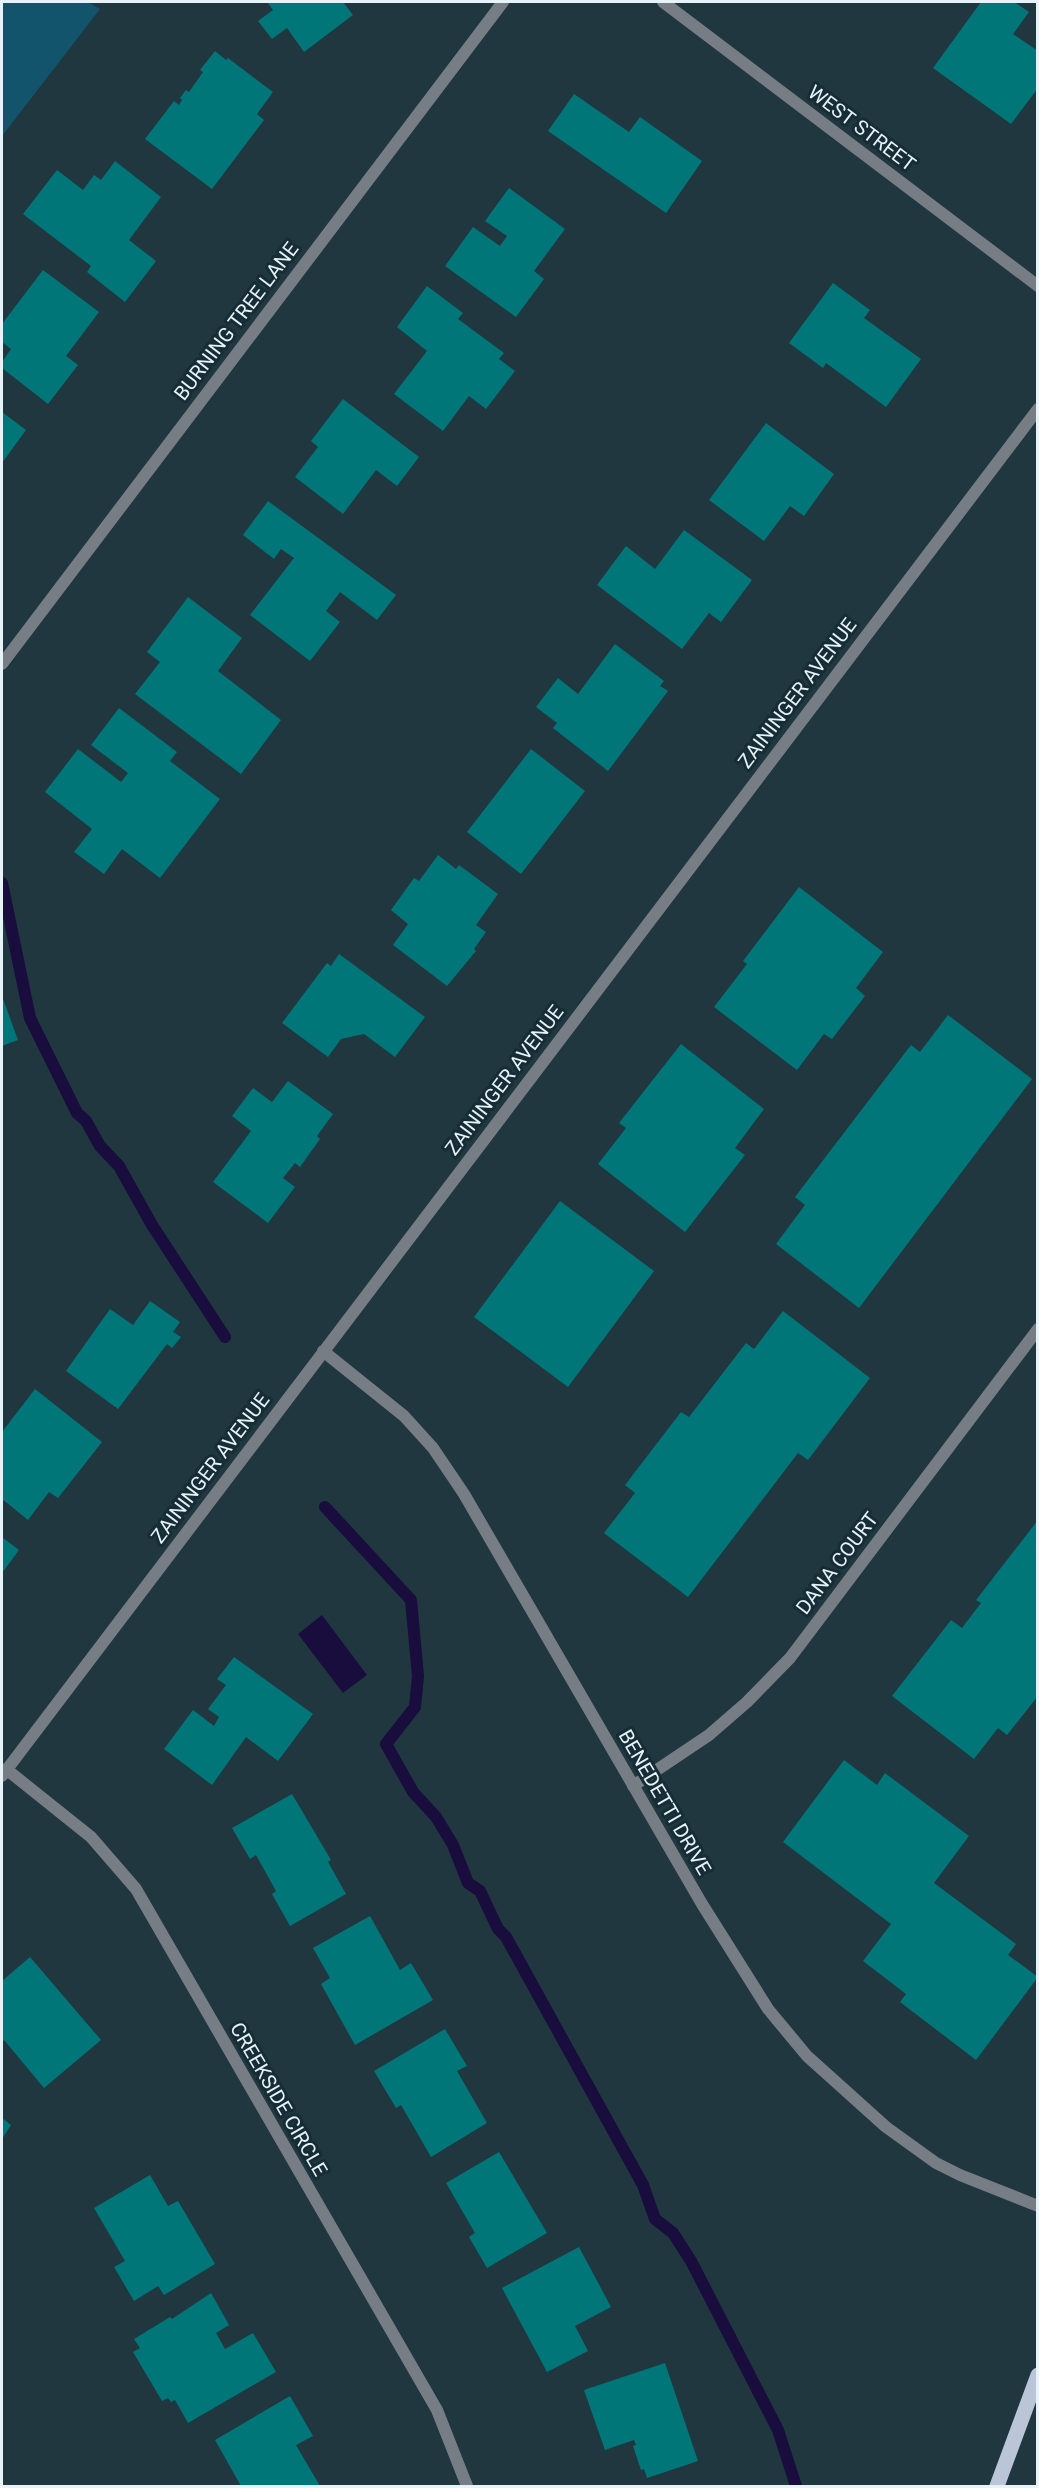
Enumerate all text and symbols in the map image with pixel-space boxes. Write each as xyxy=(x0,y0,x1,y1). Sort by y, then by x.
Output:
street label: WEST STREET xyxy=(803,80,921,176)
street label: BURNING TREE LANE xyxy=(169,237,303,405)
street label: ZAININGER AVENUE xyxy=(733,613,861,773)
street label: ZAININGER AVENUE xyxy=(440,1000,568,1160)
street label: ZAININGER AVENUE xyxy=(146,1388,274,1548)
street label: DANA COURT xyxy=(791,1507,883,1619)
street label: BENEDETTI DRIVE xyxy=(614,1725,716,1879)
street label: CREEKSIDE CIRCLE xyxy=(225,2018,333,2180)

